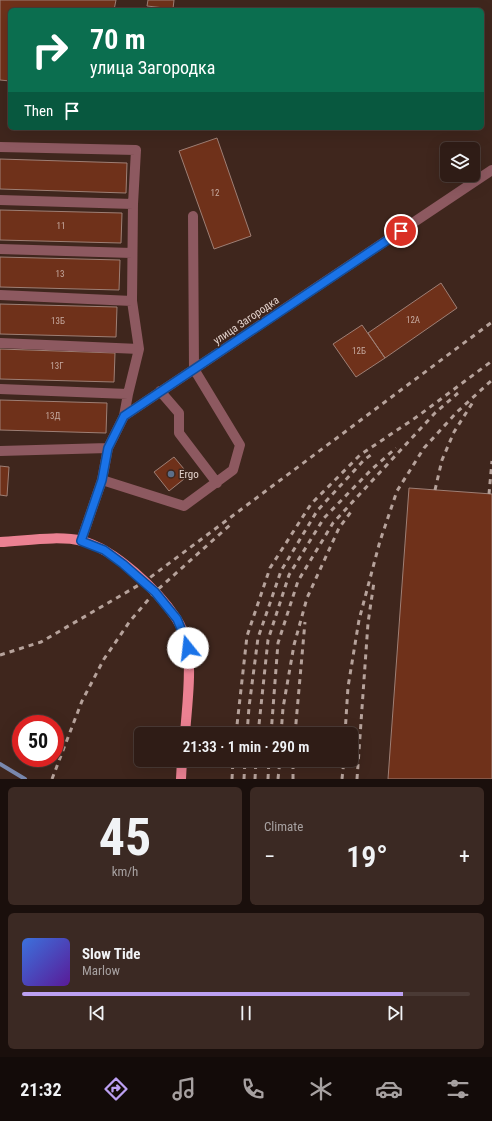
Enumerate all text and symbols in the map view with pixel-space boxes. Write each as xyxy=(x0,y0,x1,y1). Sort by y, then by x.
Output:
text: 70 m xyxy=(90,23,146,56)
icon: right xyxy=(24,24,76,76)
text: улица Загородка xyxy=(90,57,215,78)
icon: arrive xyxy=(61,100,83,122)
text: Then xyxy=(24,102,53,120)
map controls xyxy=(440,142,480,182)
button: layers xyxy=(440,142,480,182)
house number: 12 xyxy=(211,188,220,198)
pin xyxy=(384,214,418,248)
icon: arrive xyxy=(390,220,412,242)
house number: 11 xyxy=(57,221,65,231)
house number: 13 xyxy=(56,269,64,279)
street label: улица Загородка xyxy=(211,294,282,347)
house number: 12А xyxy=(406,315,420,325)
house number: 13Б xyxy=(51,316,65,326)
house number: 12Б xyxy=(352,346,366,356)
house number: 13Г xyxy=(50,361,64,371)
house number: 13Д xyxy=(46,411,60,421)
place label: Ergo xyxy=(179,468,199,481)
marker: Ergo xyxy=(166,469,176,479)
position arrow xyxy=(167,627,209,669)
speed limit sign: 50 xyxy=(12,715,64,767)
text: 21:33 · 1 min · 290 m xyxy=(183,738,309,756)
text: 45 xyxy=(99,807,151,868)
text: Climate xyxy=(264,819,303,834)
text: 19° xyxy=(346,839,388,874)
text: − xyxy=(264,844,275,869)
text: + xyxy=(459,844,470,869)
text: km/h xyxy=(112,864,138,879)
text: Slow Tide xyxy=(82,945,140,963)
text: Marlow xyxy=(82,963,120,978)
icon: previous xyxy=(86,1002,108,1024)
icon: pause xyxy=(235,1002,257,1024)
icon: next xyxy=(384,1002,406,1024)
icon: directions xyxy=(102,1075,130,1103)
icon: music xyxy=(170,1075,198,1103)
icon: phone xyxy=(239,1075,267,1103)
icon: climate xyxy=(307,1075,335,1103)
icon: car xyxy=(375,1075,403,1103)
icon: filters xyxy=(444,1075,472,1103)
text: 21:32 xyxy=(20,1079,62,1100)

